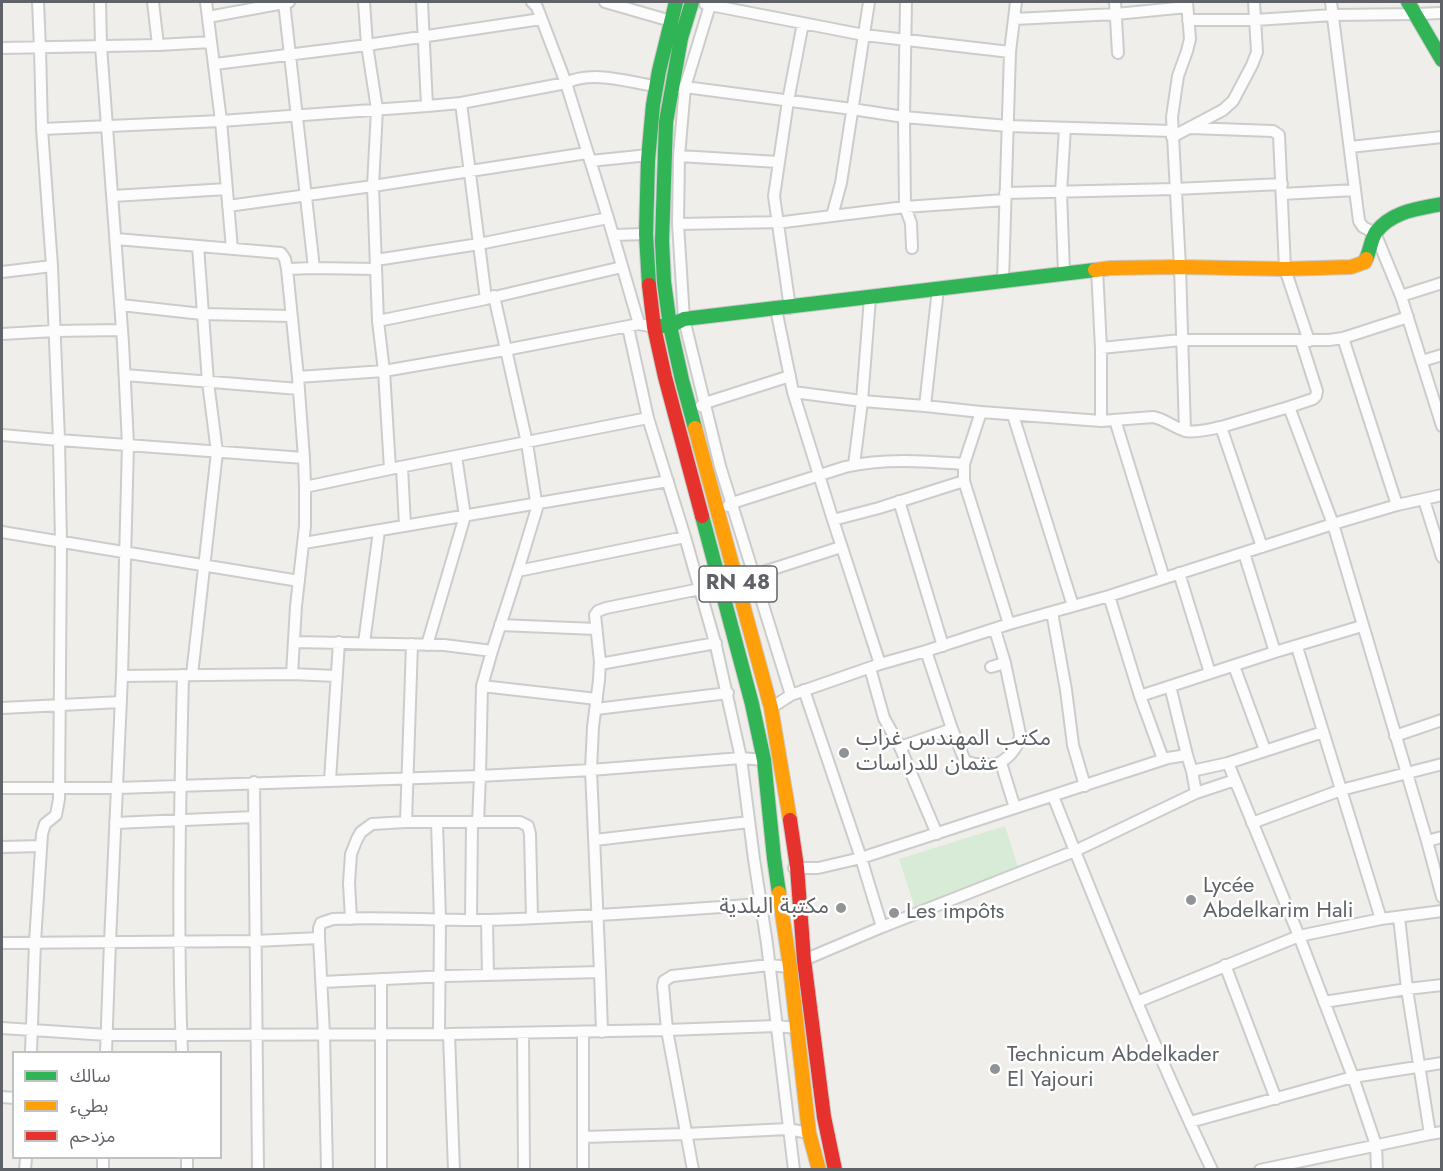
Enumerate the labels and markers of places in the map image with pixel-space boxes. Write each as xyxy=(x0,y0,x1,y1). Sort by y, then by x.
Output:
place label: مكتب المهندس غراب عثمان للدراسات xyxy=(856,727,1051,778)
marker: مكتب المهندس غراب عثمان للدراسات xyxy=(837,746,851,760)
place label: Lycée Abdelkarim Hali xyxy=(1203,874,1353,926)
marker: Lycée Abdelkarim Hali xyxy=(1184,893,1198,907)
place label: مكتبة البلدية xyxy=(719,895,829,921)
place label: Les impôts xyxy=(906,900,1004,926)
marker: مكتبة البلدية xyxy=(834,901,848,915)
marker: Les impôts xyxy=(887,906,901,920)
place label: Technicum Abdelkader El Yajouri xyxy=(1007,1043,1219,1094)
marker: Technicum Abdelkader El Yajouri xyxy=(988,1062,1002,1076)

